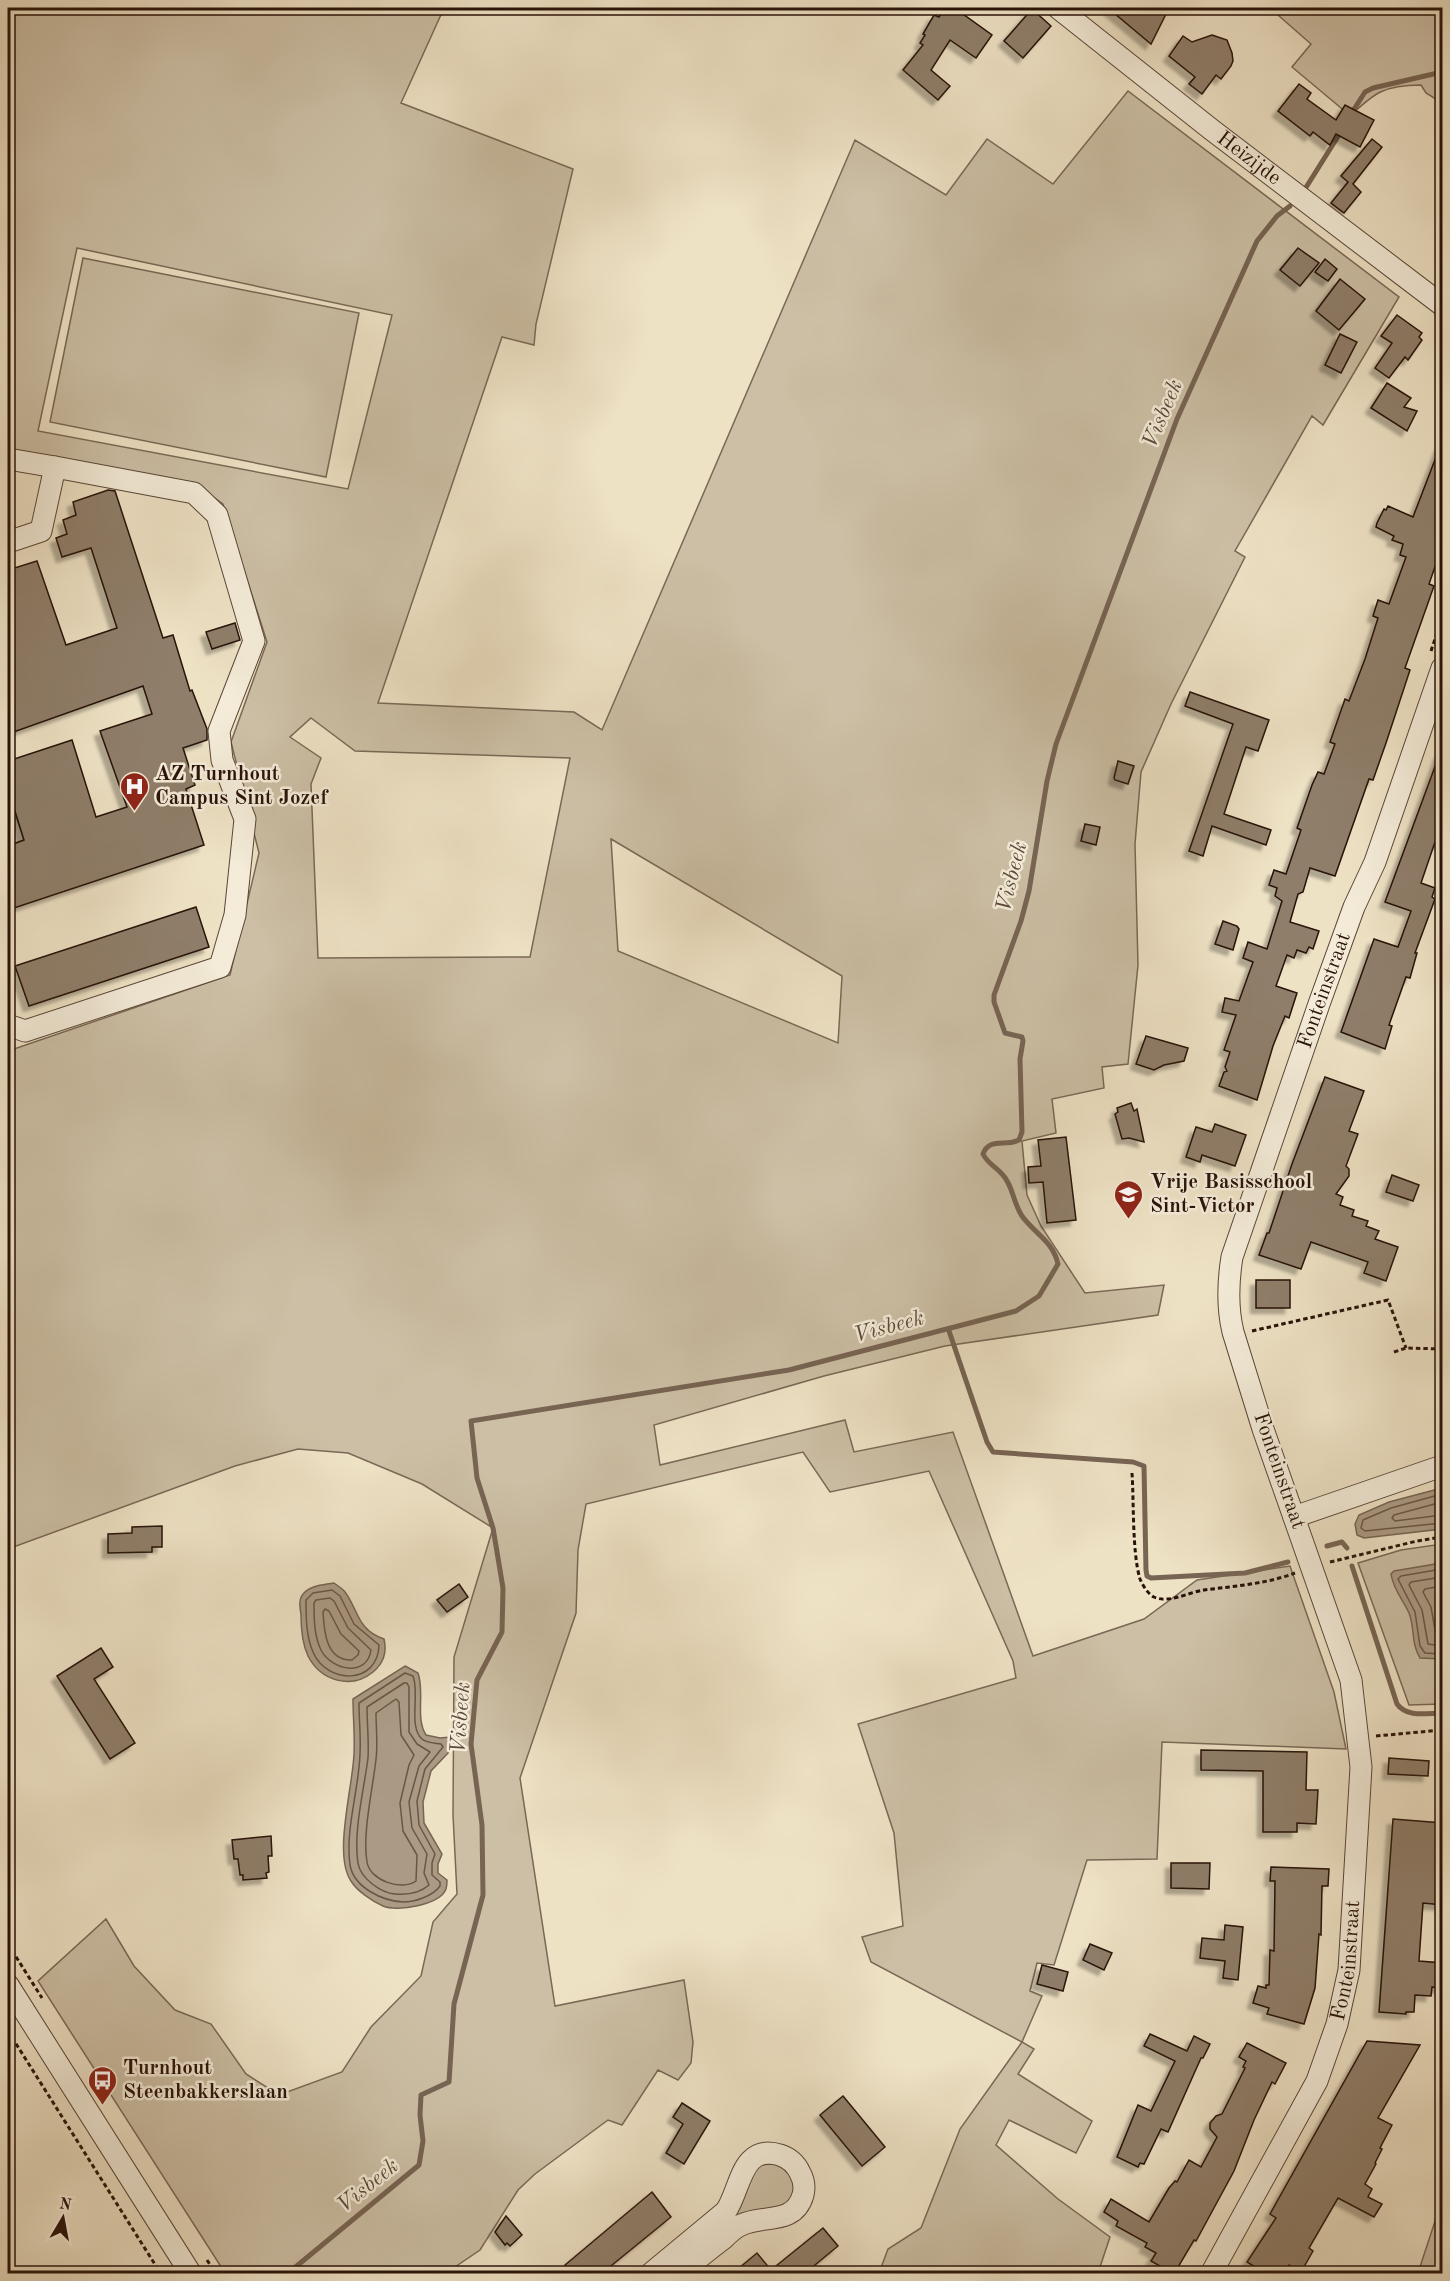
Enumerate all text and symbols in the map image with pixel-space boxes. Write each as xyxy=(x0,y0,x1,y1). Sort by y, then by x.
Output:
street label: Heizijde xyxy=(1213,127,1285,189)
water label: Visbeek xyxy=(1139,376,1187,451)
place label: AZ Turnhout Campus Sint Jozef xyxy=(155,764,329,809)
hospital icon: AZ Turnhout Campus Sint Jozef xyxy=(118,770,150,812)
water label: Visbeek xyxy=(993,839,1031,915)
street label: Fonteinstraat xyxy=(1294,929,1354,1051)
place label: Vrije Basisschool Sint-Victor xyxy=(1150,1172,1312,1217)
school or university icon: Vrije Basisschool Sint-Victor xyxy=(1113,1178,1145,1220)
water label: Visbeek xyxy=(851,1307,927,1347)
street label: Fonteinstraat xyxy=(1249,1410,1309,1532)
water label: Visbeek xyxy=(448,1681,474,1755)
street label: Fonteinstraat xyxy=(1328,1900,1364,2023)
place label: Turnhout Steenbakkerslaan xyxy=(123,2058,288,2103)
bus stop icon: Turnhout Steenbakkerslaan xyxy=(86,2064,118,2106)
water label: Visbeek xyxy=(333,2155,403,2217)
north arrow xyxy=(33,2188,93,2248)
text: N xyxy=(58,2196,73,2214)

